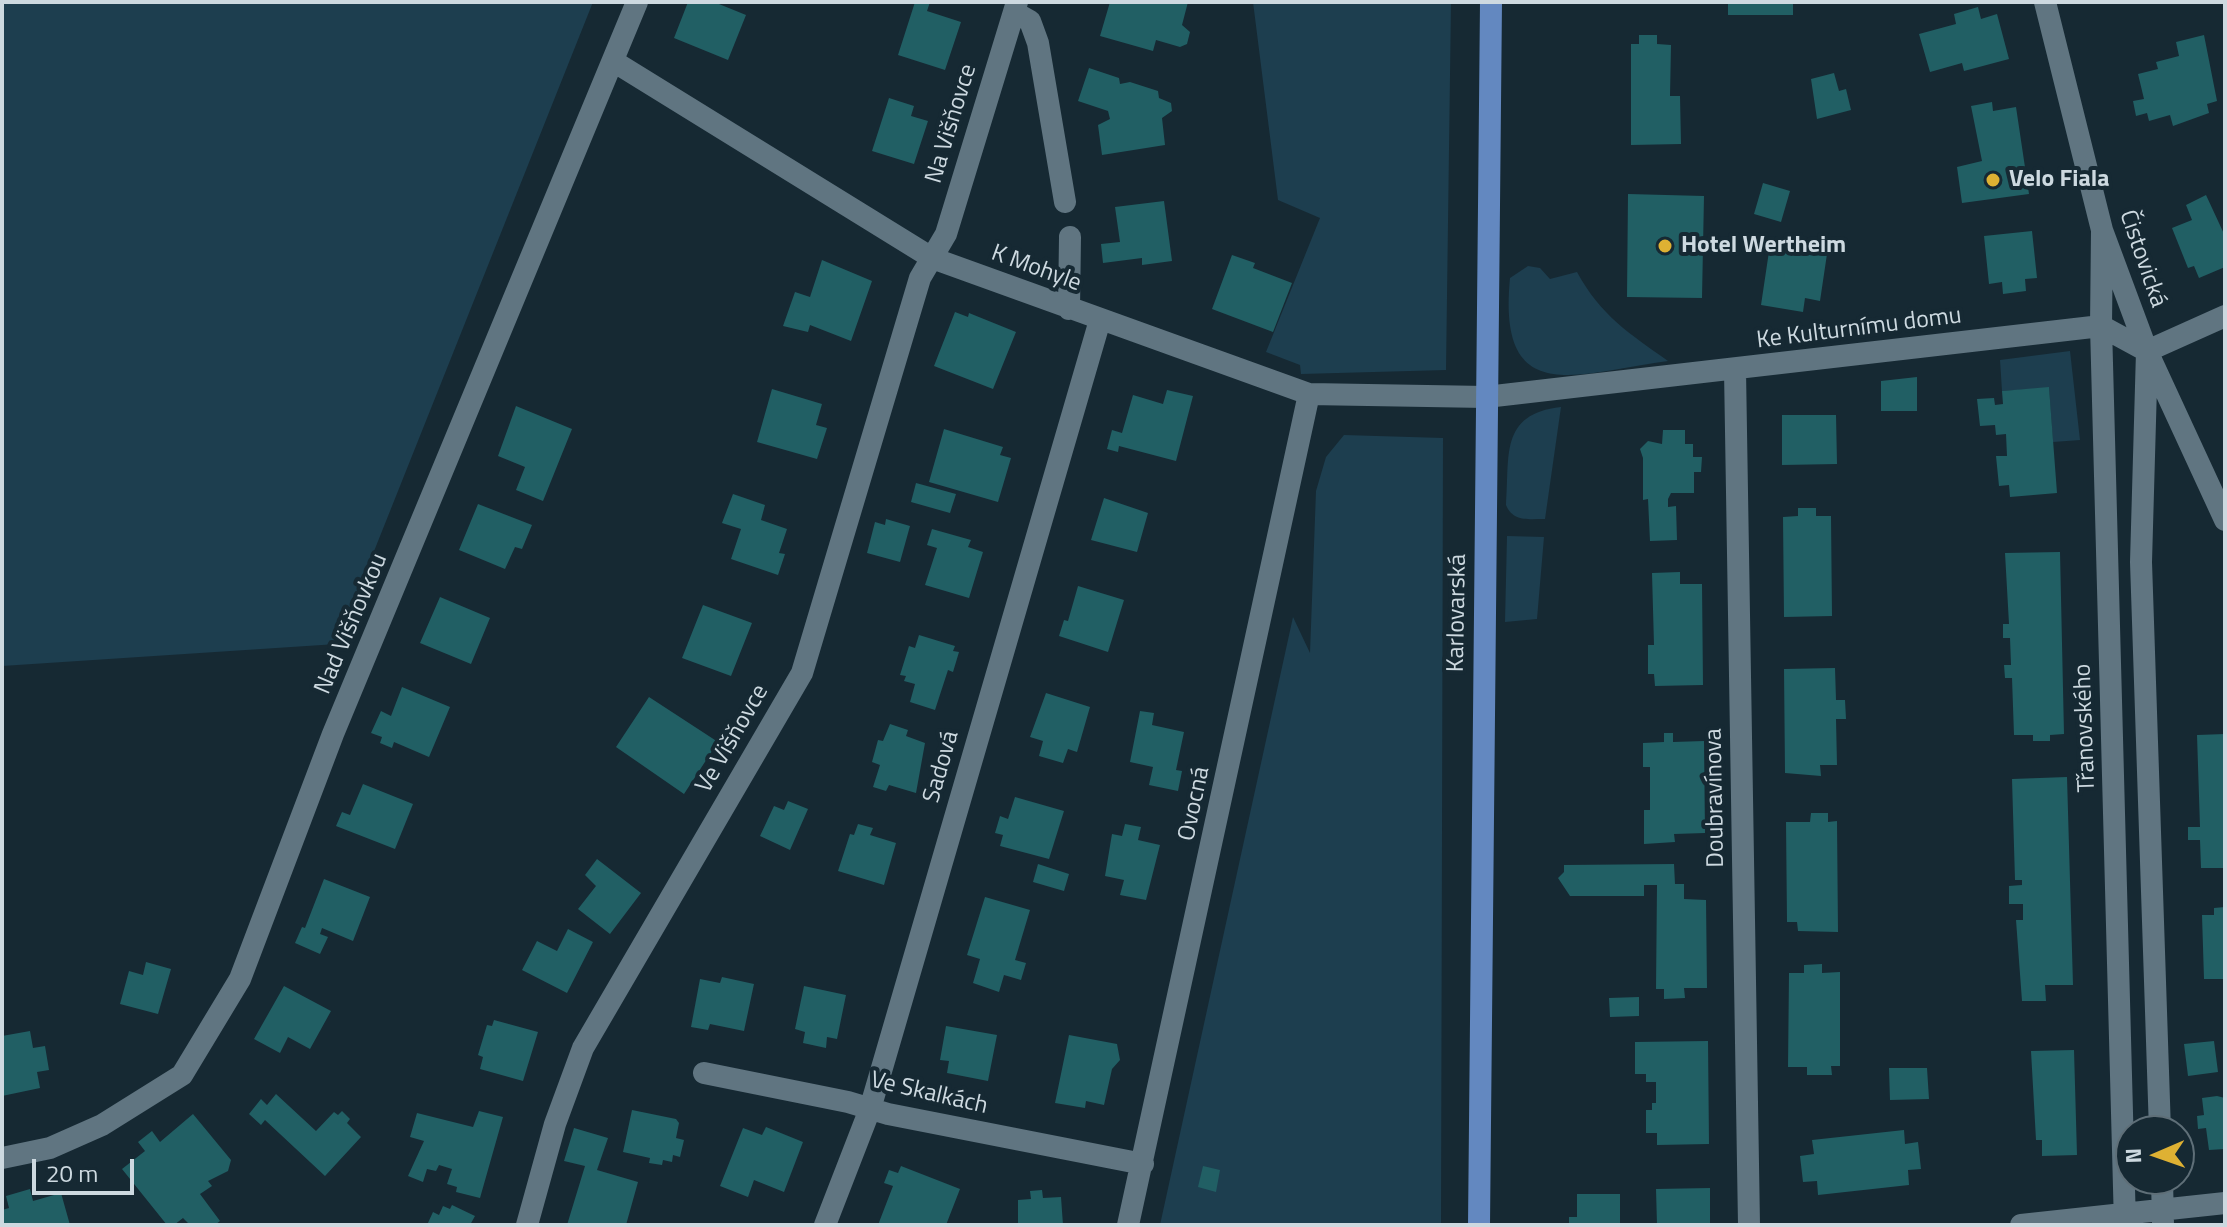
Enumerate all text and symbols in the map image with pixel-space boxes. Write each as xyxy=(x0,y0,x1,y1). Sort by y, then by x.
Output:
street label: Na Višňovce xyxy=(920,61,984,187)
place label: Velo Fiala xyxy=(2009,166,2109,194)
marker: Velo Fiala xyxy=(1984,171,2002,189)
street label: Čistovická xyxy=(2112,207,2172,311)
place label: Hotel Wertheim xyxy=(1681,232,1846,260)
marker: Hotel Wertheim xyxy=(1656,237,1674,255)
street label: K Mohyle xyxy=(987,239,1085,299)
street label: Ke Kulturnímu domu xyxy=(1755,302,1963,356)
street label: Nad Višňovkou xyxy=(309,549,395,699)
street label: Karlovarská xyxy=(1443,554,1473,672)
street label: Třanovského xyxy=(2069,663,2103,793)
street label: Ve Višňovce xyxy=(691,680,775,798)
street label: Sadová xyxy=(918,728,966,806)
street label: Doubravínova xyxy=(1700,728,1732,868)
street label: Ovocná xyxy=(1173,764,1217,844)
street label: Ve Skalkách xyxy=(868,1067,990,1121)
north arrow xyxy=(2115,1115,2195,1195)
scale bar xyxy=(36,1143,138,1193)
text: N xyxy=(2116,1148,2150,1164)
text: 20 m xyxy=(46,1155,98,1191)

